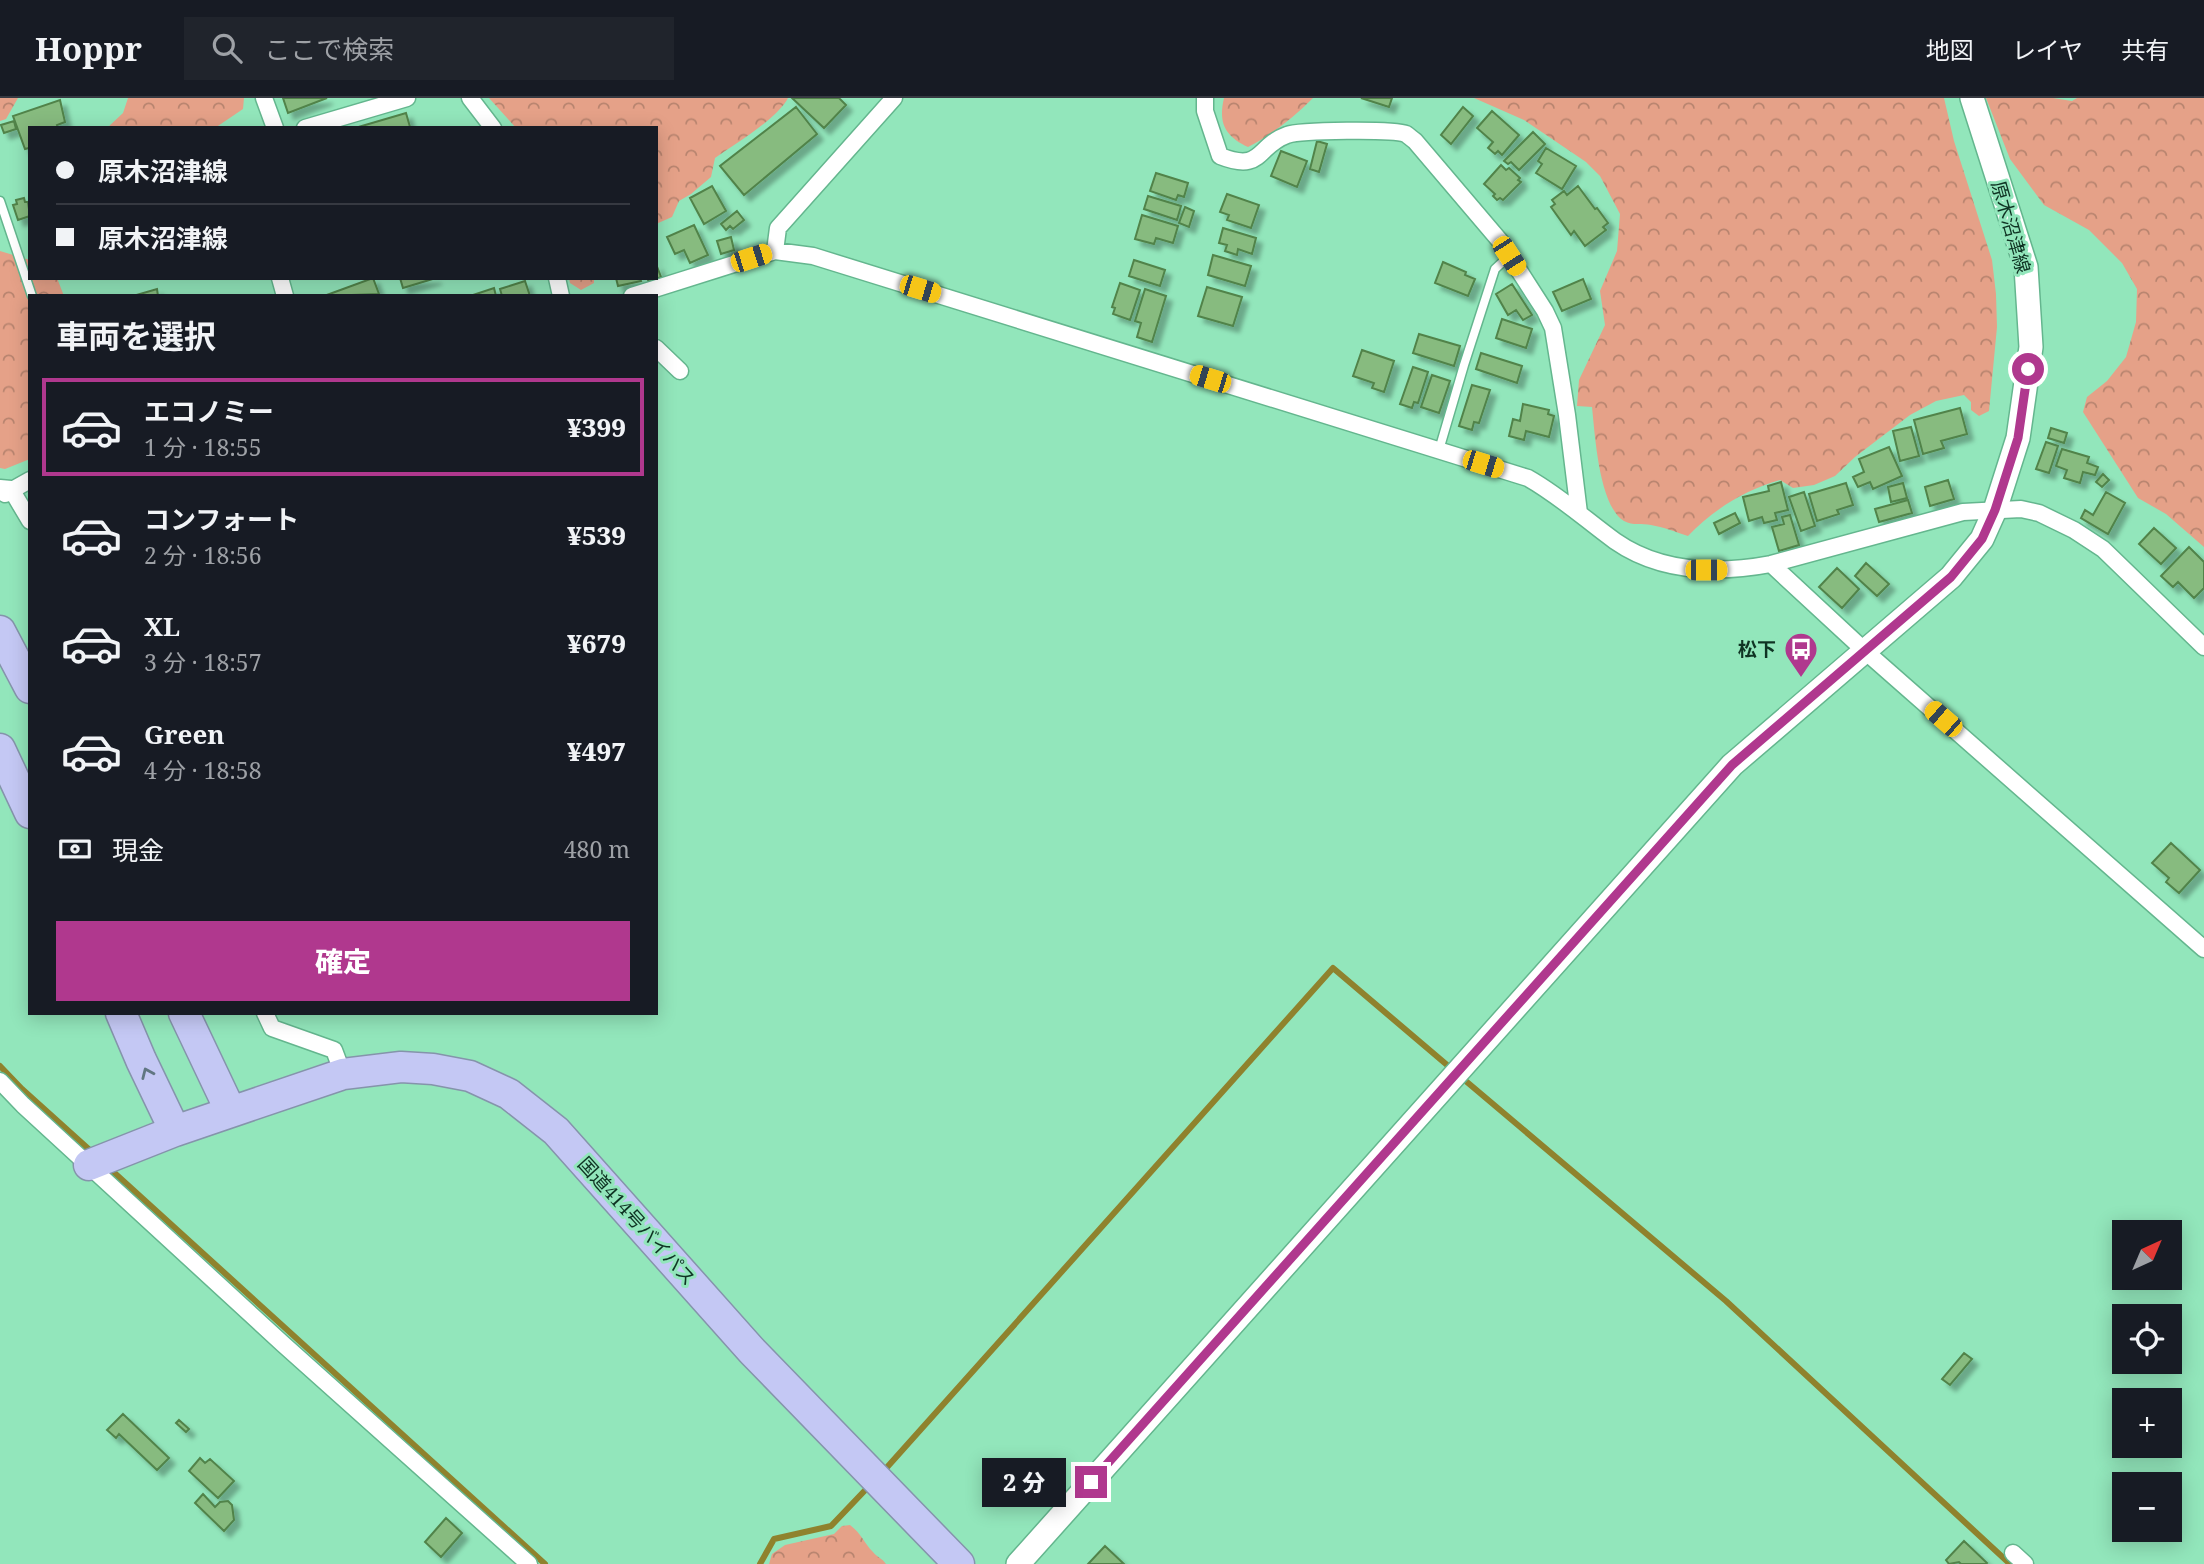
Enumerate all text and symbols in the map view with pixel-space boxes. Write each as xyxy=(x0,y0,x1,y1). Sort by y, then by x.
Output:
search box xyxy=(184,17,674,80)
text: Hoppr xyxy=(35,26,142,71)
icon: search xyxy=(208,29,246,67)
text: ここで検索 xyxy=(264,31,394,67)
text: 地図 xyxy=(1926,33,1974,66)
text: レイヤ xyxy=(2012,33,2083,66)
text: 共有 xyxy=(2121,33,2169,66)
text: 原木沼津線 xyxy=(98,153,228,189)
street label: 原木沼津線 xyxy=(1985,178,2037,276)
text: 原木沼津線 xyxy=(98,220,228,256)
car xyxy=(1489,233,1530,279)
car xyxy=(728,242,775,274)
car xyxy=(897,273,944,305)
text: 車両を選択 xyxy=(56,314,216,357)
route start xyxy=(2012,353,2044,385)
car xyxy=(1187,363,1234,395)
text: エコノミー xyxy=(144,393,274,429)
icon: car xyxy=(60,396,123,459)
text: ¥399 xyxy=(567,409,626,445)
text: 1 分 · 18:55 xyxy=(144,431,262,463)
car xyxy=(1460,448,1507,480)
text: コンフォート xyxy=(144,501,299,537)
icon: car xyxy=(60,504,123,567)
text: ¥539 xyxy=(567,517,626,553)
text: 2 分 · 18:56 xyxy=(144,539,262,571)
car xyxy=(1686,560,1728,581)
text: XL xyxy=(144,608,180,644)
icon: car xyxy=(60,612,123,675)
text: ¥679 xyxy=(567,625,626,661)
bus stop icon: 松下 xyxy=(1782,630,1820,679)
place label: 松下 xyxy=(1738,636,1776,662)
text: 3 分 · 18:57 xyxy=(144,646,262,678)
car xyxy=(1921,697,1966,741)
text: Green xyxy=(144,716,225,752)
icon: car xyxy=(60,720,123,783)
text: ¥497 xyxy=(567,733,626,769)
text: 4 分 · 18:58 xyxy=(144,754,262,786)
icon: cash xyxy=(56,830,94,868)
text: 現金 xyxy=(112,832,164,868)
text: 480 m xyxy=(564,833,630,865)
button: 確定 xyxy=(56,921,630,1001)
one-way arrow xyxy=(141,1068,155,1080)
street label: 国道414号バイパス xyxy=(572,1151,702,1291)
north arrow xyxy=(2112,1220,2182,1290)
map controls xyxy=(2112,1220,2182,1542)
button: locate xyxy=(2112,1304,2182,1374)
button: + xyxy=(2112,1388,2182,1458)
callout: 2 分 xyxy=(982,1458,1066,1506)
text: 2 分 xyxy=(1003,1466,1045,1498)
route end xyxy=(1075,1466,1107,1498)
button: − xyxy=(2112,1472,2182,1542)

